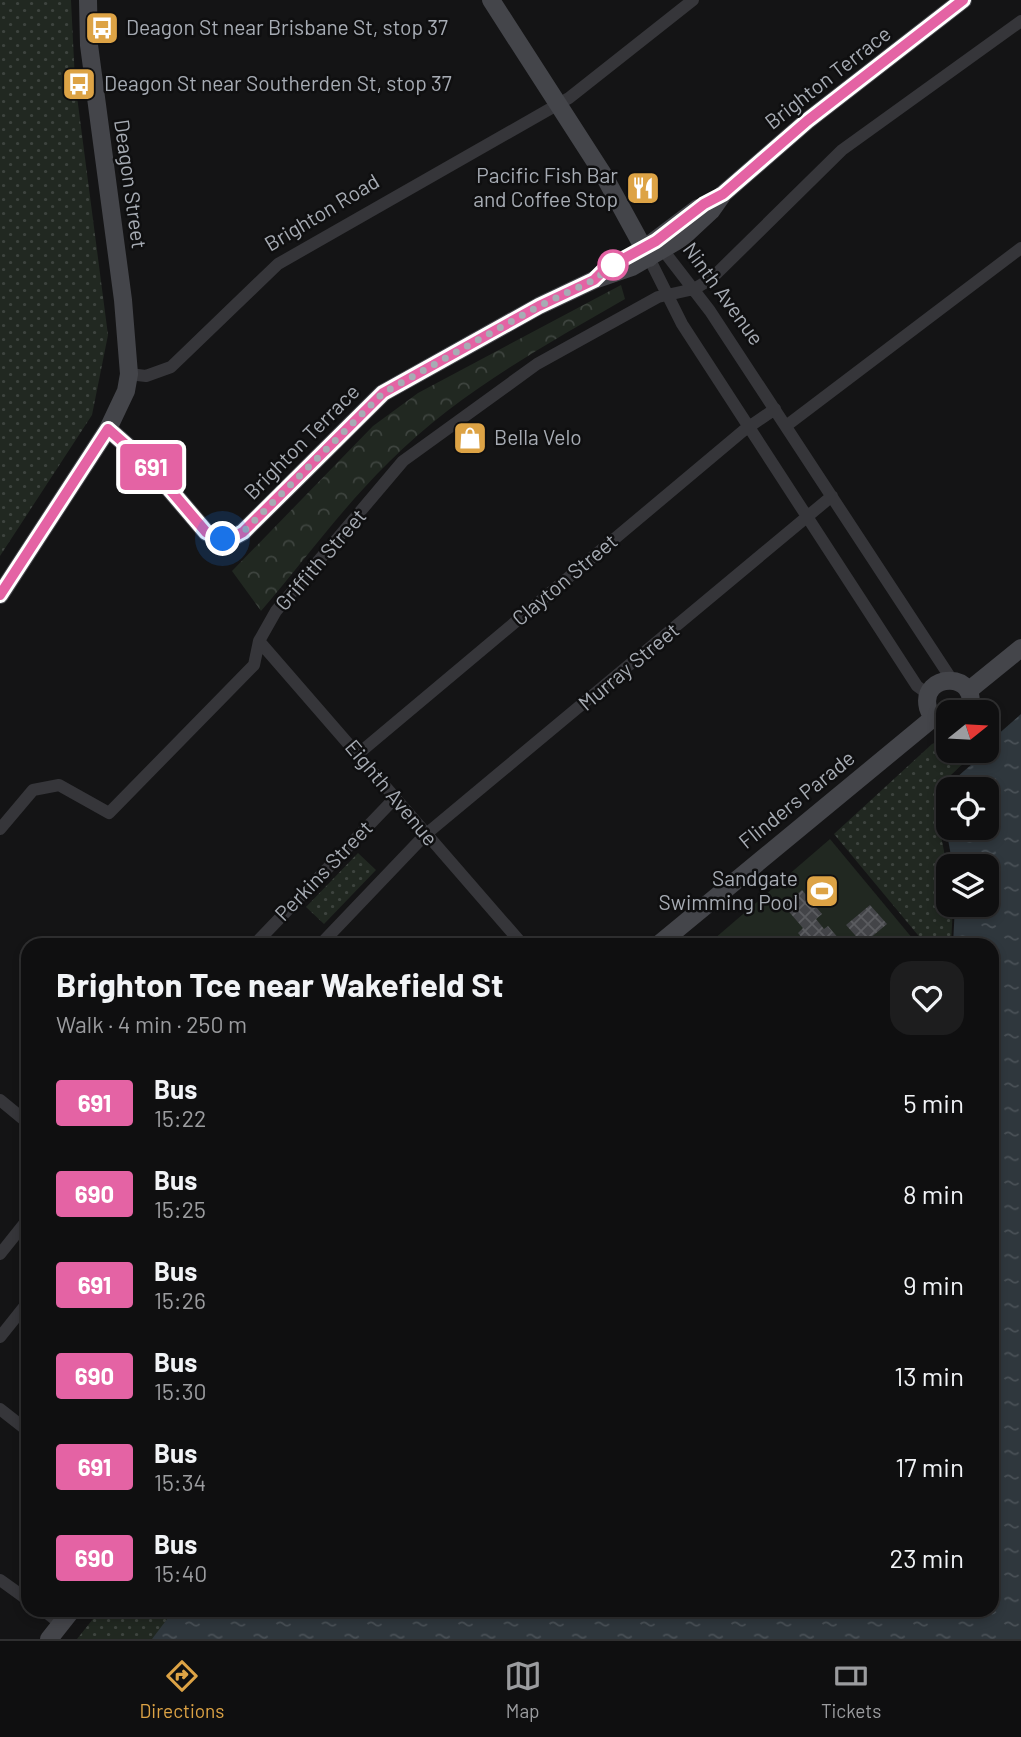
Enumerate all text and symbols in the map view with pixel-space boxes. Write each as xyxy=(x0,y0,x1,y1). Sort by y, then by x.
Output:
bus stop icon: Deagon St near Brisbane St, stop 37 xyxy=(83,9,121,47)
place label: Deagon St near Brisbane St, stop 37 xyxy=(126,14,448,39)
street label: Brighton Terrace xyxy=(759,20,895,134)
bus stop icon: Deagon St near Southerden St, stop 37 xyxy=(60,65,98,103)
place label: Deagon St near Southerden St, stop 37 xyxy=(104,70,452,95)
street label: Deagon Street xyxy=(110,118,153,250)
place label: Pacific Fish Bar and Coffee Stop xyxy=(473,162,618,211)
street label: Brighton Road xyxy=(259,168,383,256)
restaurant icon: Pacific Fish Bar and Coffee Stop xyxy=(624,169,662,207)
street label: Ninth Avenue xyxy=(679,237,770,349)
unlabelled marker xyxy=(598,250,628,280)
street label: Brighton Terrace xyxy=(238,378,364,504)
shop icon: Bella Velo xyxy=(451,419,489,457)
place label: Bella Velo xyxy=(494,424,582,449)
line badge: 691 xyxy=(111,444,191,490)
text: 691 xyxy=(134,452,168,481)
street label: Griffith Street xyxy=(269,503,371,615)
your location xyxy=(205,521,240,556)
street label: Clayton Street xyxy=(506,528,622,630)
street label: Murray Street xyxy=(573,617,683,715)
north arrow xyxy=(936,700,999,763)
map controls xyxy=(936,700,999,917)
street label: Eighth Avenue xyxy=(341,734,444,850)
street label: Flinders Parade xyxy=(733,744,859,853)
button: locate xyxy=(936,777,999,840)
street label: Perkins Street xyxy=(269,815,377,925)
button: layers xyxy=(936,854,999,917)
place label: Sandgate Swimming Pool xyxy=(659,865,798,914)
sports icon: Sandgate Swimming Pool xyxy=(803,872,841,910)
button: heart xyxy=(890,961,964,1035)
text: Brighton Tce near Wakefield St xyxy=(56,964,504,1004)
text: Walk · 4 min · 250 m xyxy=(56,1010,247,1038)
text: Bus xyxy=(154,1073,197,1104)
text: 5 min xyxy=(903,1087,964,1118)
text: 691 xyxy=(78,1088,111,1117)
text: 15:22 xyxy=(154,1104,206,1132)
text: Bus xyxy=(154,1164,197,1195)
text: 8 min xyxy=(903,1178,964,1209)
text: 690 xyxy=(75,1179,114,1208)
text: 15:25 xyxy=(154,1195,206,1223)
text: Bus xyxy=(154,1255,197,1286)
text: 9 min xyxy=(903,1269,964,1300)
text: 691 xyxy=(78,1270,111,1299)
text: 15:26 xyxy=(154,1286,206,1314)
text: Bus xyxy=(154,1346,197,1377)
text: 13 min xyxy=(894,1360,964,1391)
text: 690 xyxy=(75,1361,114,1390)
text: 15:30 xyxy=(154,1377,207,1405)
text: Bus xyxy=(154,1437,197,1468)
text: 17 min xyxy=(895,1451,964,1482)
text: 691 xyxy=(78,1452,111,1481)
text: 15:34 xyxy=(154,1468,206,1496)
text: Bus xyxy=(154,1528,197,1559)
text: 23 min xyxy=(889,1542,964,1573)
text: 690 xyxy=(75,1543,114,1572)
text: 15:40 xyxy=(154,1559,207,1587)
tab: Directions xyxy=(140,1657,225,1722)
tab: Map xyxy=(504,1657,542,1722)
tab: Tickets xyxy=(821,1657,881,1722)

